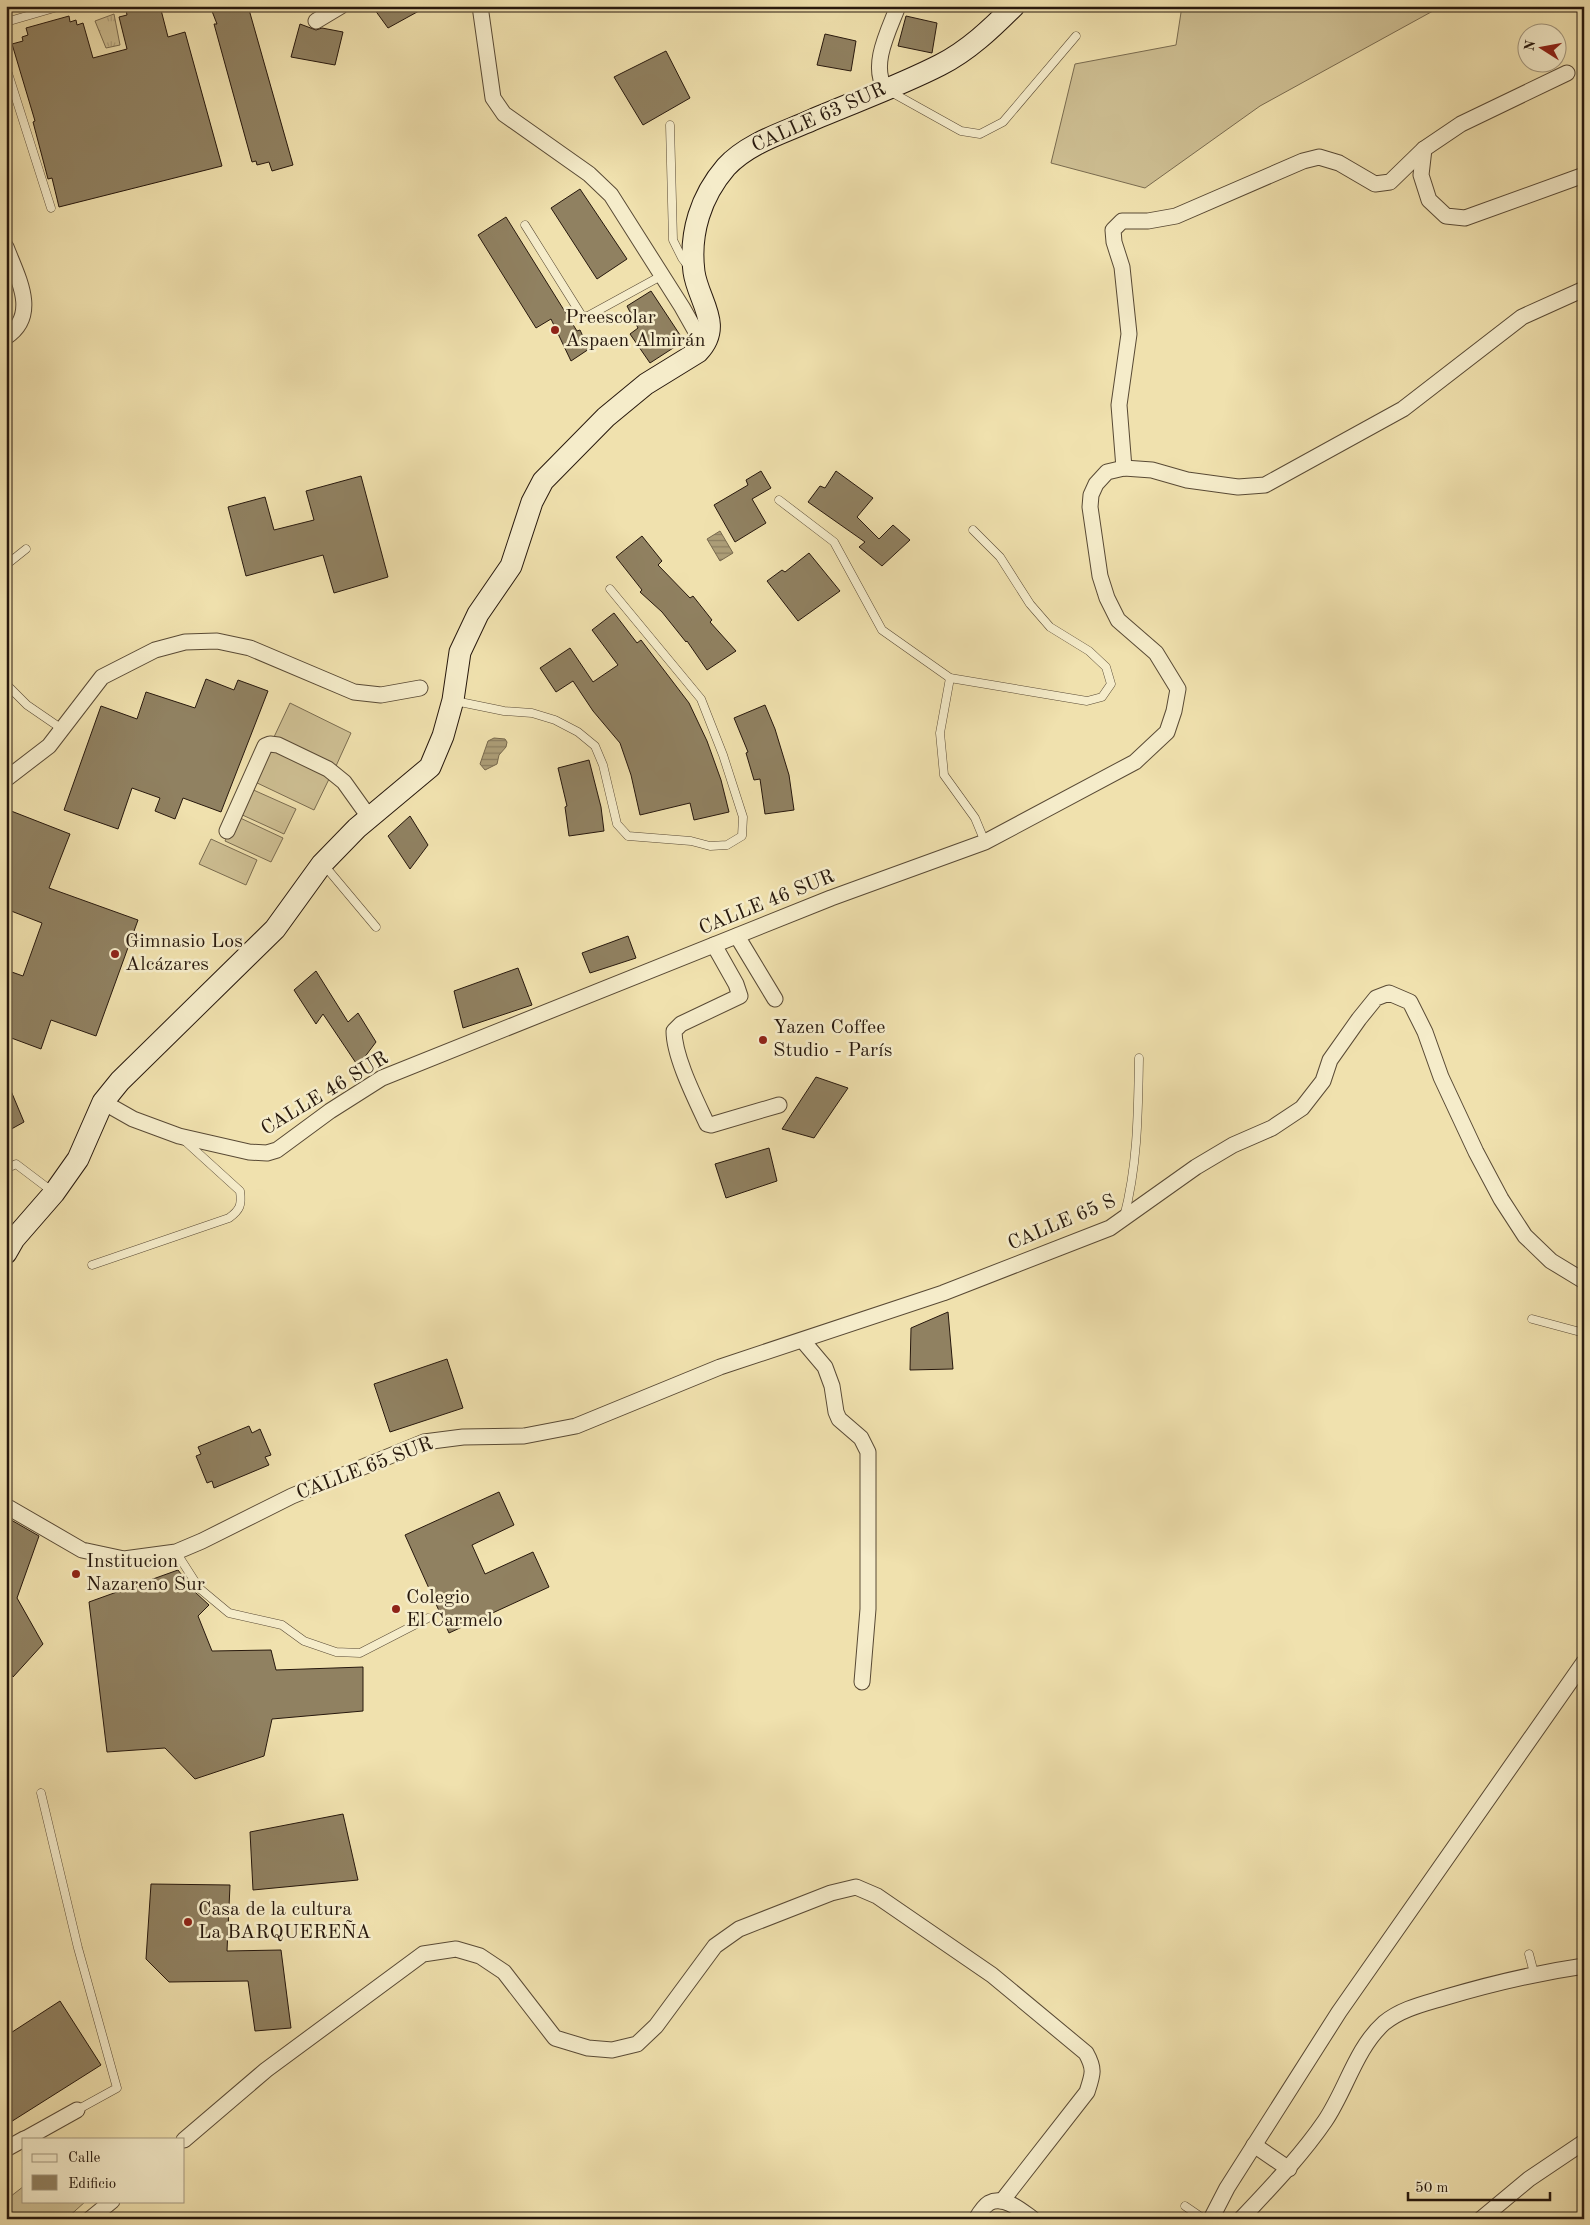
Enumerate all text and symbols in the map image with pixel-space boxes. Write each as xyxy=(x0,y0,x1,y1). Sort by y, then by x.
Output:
north arrow xyxy=(1518,22,1568,72)
text: N xyxy=(1522,39,1538,52)
street label: CALLE 63 SUR xyxy=(749,79,889,157)
place label: Preescolar Aspaen Almirán xyxy=(565,308,706,351)
marker: Preescolar Aspaen Almirán xyxy=(549,324,561,336)
street label: CALLE 46 SUR xyxy=(696,867,838,939)
place label: Gimnasio Los Alcázares xyxy=(125,932,243,975)
marker: Gimnasio Los Alcázares xyxy=(109,948,121,960)
place label: Yazen Coffee Studio - París xyxy=(773,1018,892,1061)
marker: Yazen Coffee Studio - París xyxy=(757,1034,769,1046)
street label: CALLE 46 SUR xyxy=(258,1048,392,1140)
street label: CALLE 65 S xyxy=(1005,1191,1119,1255)
street label: CALLE 65 SUR xyxy=(294,1434,436,1504)
place label: Institucion Nazareno Sur xyxy=(86,1552,205,1595)
marker: Institucion Nazareno Sur xyxy=(70,1568,82,1580)
place label: Colegio El Carmelo xyxy=(406,1588,503,1631)
marker: Colegio El Carmelo xyxy=(390,1603,402,1615)
place label: Casa de la cultura La BARQUEREÑA xyxy=(198,1900,371,1943)
marker: Casa de la cultura La BARQUEREÑA xyxy=(182,1916,194,1928)
legend xyxy=(22,2138,185,2202)
text: Calle xyxy=(68,2151,101,2166)
scale bar xyxy=(1408,2170,1550,2202)
text: Edificio xyxy=(68,2177,116,2192)
text: 50 m xyxy=(1415,2181,1449,2196)

